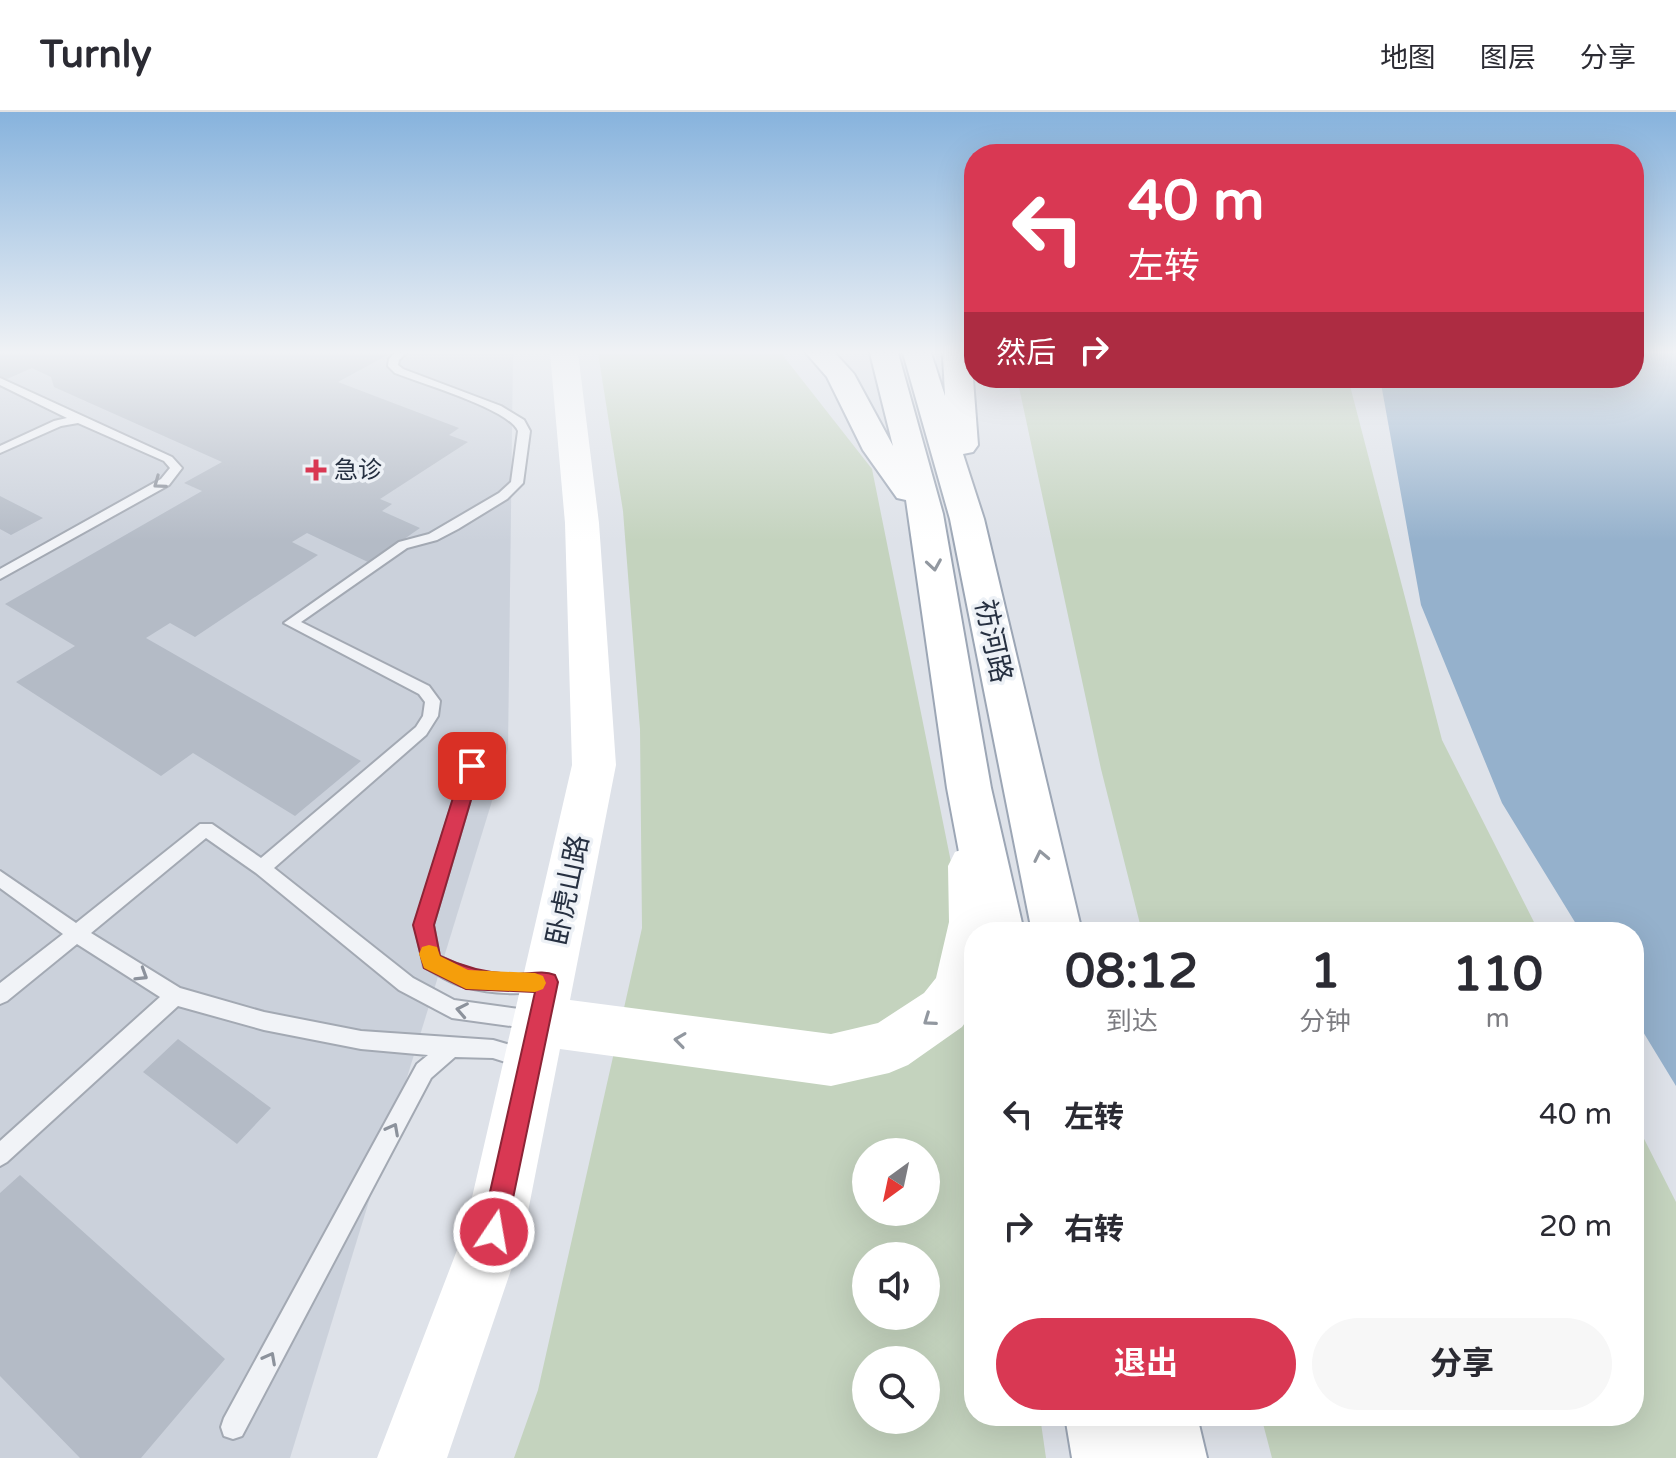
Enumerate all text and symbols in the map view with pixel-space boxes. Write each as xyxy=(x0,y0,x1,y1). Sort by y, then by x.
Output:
text: Turnly xyxy=(40,32,152,78)
text: 地图 xyxy=(1380,41,1436,75)
text: 图层 xyxy=(1480,41,1536,75)
text: 分享 xyxy=(1580,41,1636,75)
text: 40 m xyxy=(1128,168,1264,235)
icon: left xyxy=(996,176,1100,280)
text: 左转 xyxy=(1128,245,1200,288)
icon: right xyxy=(1072,328,1116,372)
text: 然后 xyxy=(996,335,1056,372)
place label: 急诊 xyxy=(334,456,382,485)
marker: 急诊 xyxy=(305,459,327,481)
one-way arrow xyxy=(153,474,168,488)
one-way arrow xyxy=(925,558,942,572)
street label: 祊河路 xyxy=(968,597,1018,686)
pin xyxy=(438,732,506,800)
icon: arrive xyxy=(450,744,494,788)
street label: 卧虎山路 xyxy=(540,832,596,949)
one-way arrow xyxy=(1033,849,1050,863)
text: 08:12 xyxy=(1065,943,1198,1001)
text: 1 xyxy=(1310,943,1340,1001)
text: 110 xyxy=(1452,946,1543,1004)
one-way arrow xyxy=(133,965,147,980)
one-way arrow xyxy=(456,1002,469,1019)
text: m xyxy=(1486,1003,1510,1034)
text: 到达 xyxy=(1106,1006,1158,1037)
text: 分钟 xyxy=(1299,1006,1351,1037)
one-way arrow xyxy=(923,1010,938,1025)
one-way arrow xyxy=(673,1032,687,1049)
icon: left xyxy=(996,1092,1040,1136)
text: 40 m xyxy=(1539,1096,1612,1133)
text: 左转 xyxy=(1064,1099,1124,1136)
one-way arrow xyxy=(383,1123,398,1138)
north arrow xyxy=(852,1138,940,1226)
map controls xyxy=(852,1138,940,1434)
position arrow xyxy=(452,1190,536,1274)
icon: right xyxy=(996,1204,1040,1248)
text: 20 m xyxy=(1539,1208,1612,1245)
text: 右转 xyxy=(1064,1211,1124,1248)
button: sound xyxy=(852,1242,940,1330)
button: 退出 xyxy=(996,1318,1296,1410)
button: 分享 xyxy=(1312,1318,1612,1410)
button: search xyxy=(852,1346,940,1434)
one-way arrow xyxy=(260,1352,275,1367)

